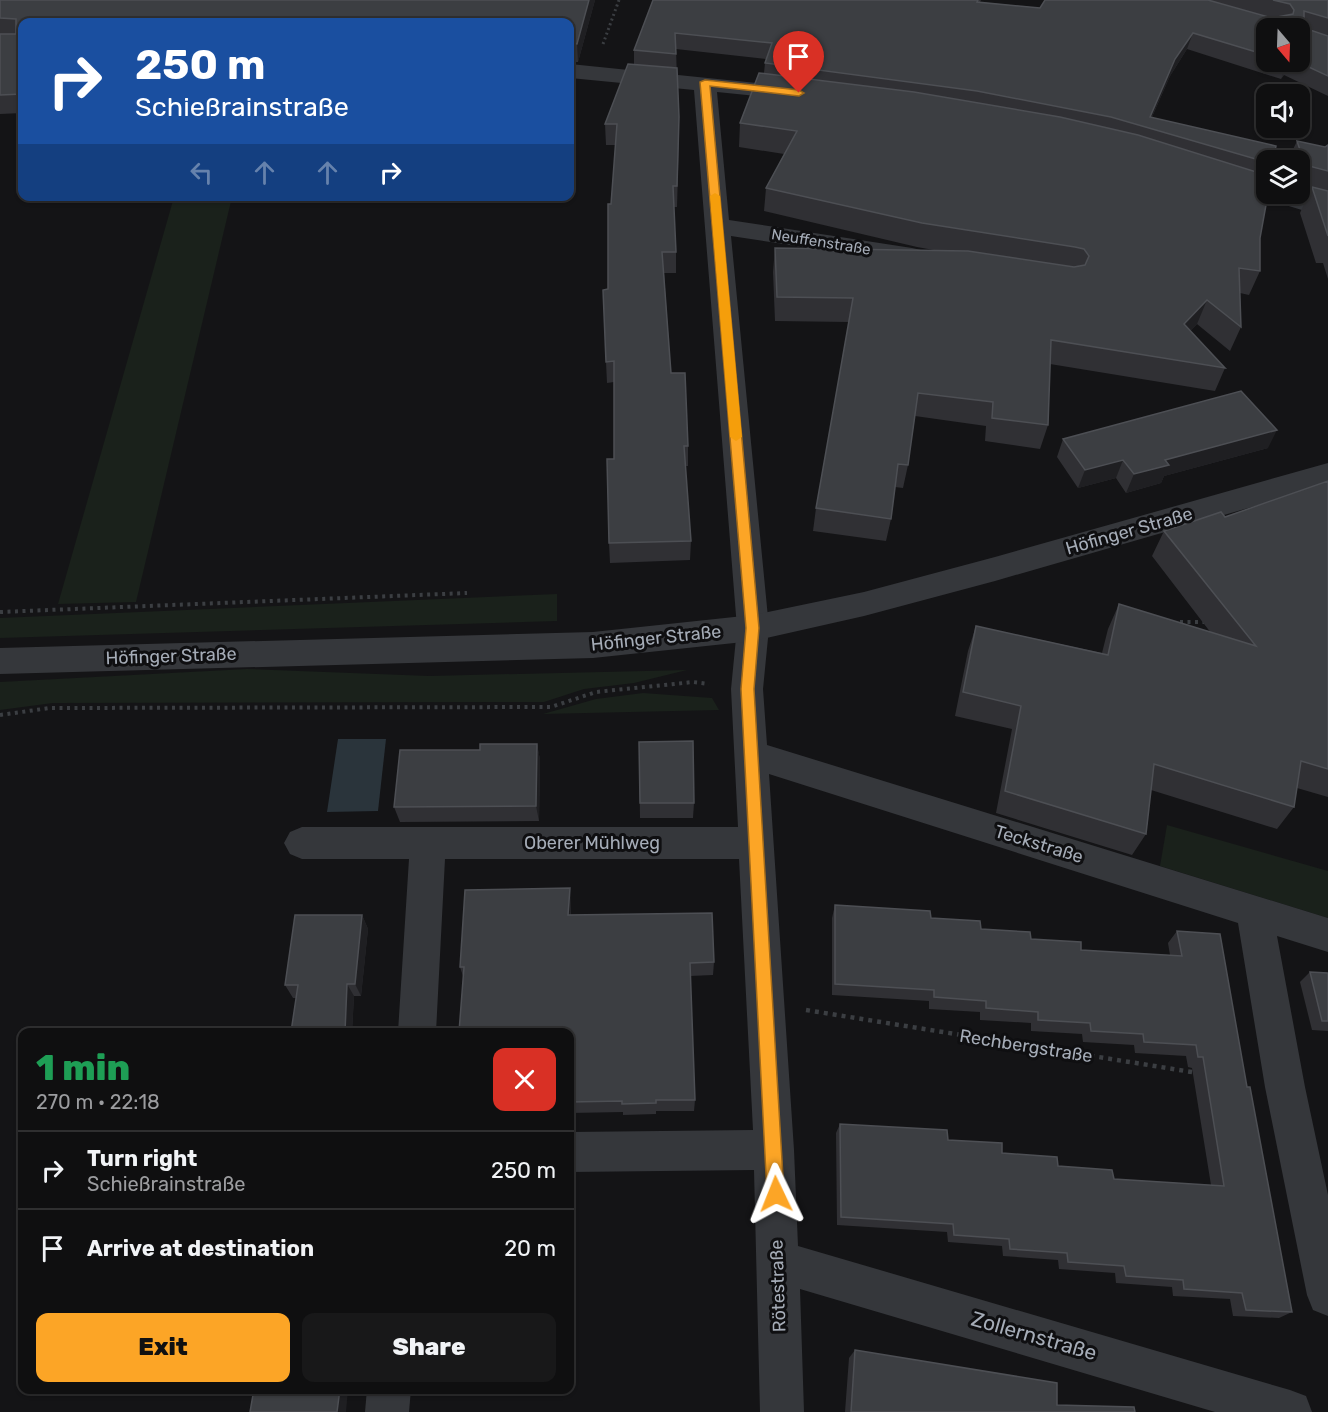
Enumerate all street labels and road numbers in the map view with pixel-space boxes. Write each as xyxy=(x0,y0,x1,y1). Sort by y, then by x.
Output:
street label: Neuffenstraße xyxy=(770,225,872,259)
street label: Höfinger Straße xyxy=(1063,502,1195,560)
street label: Höfinger Straße xyxy=(590,620,722,656)
street label: Höfinger Straße xyxy=(105,643,237,669)
street label: Teckstraße xyxy=(992,820,1086,868)
street label: Oberer Mühlweg xyxy=(524,832,660,854)
street label: Rechbergstraße xyxy=(958,1025,1094,1067)
street label: Rötestraße xyxy=(765,1239,791,1333)
street label: Zollernstraße xyxy=(968,1306,1100,1365)

